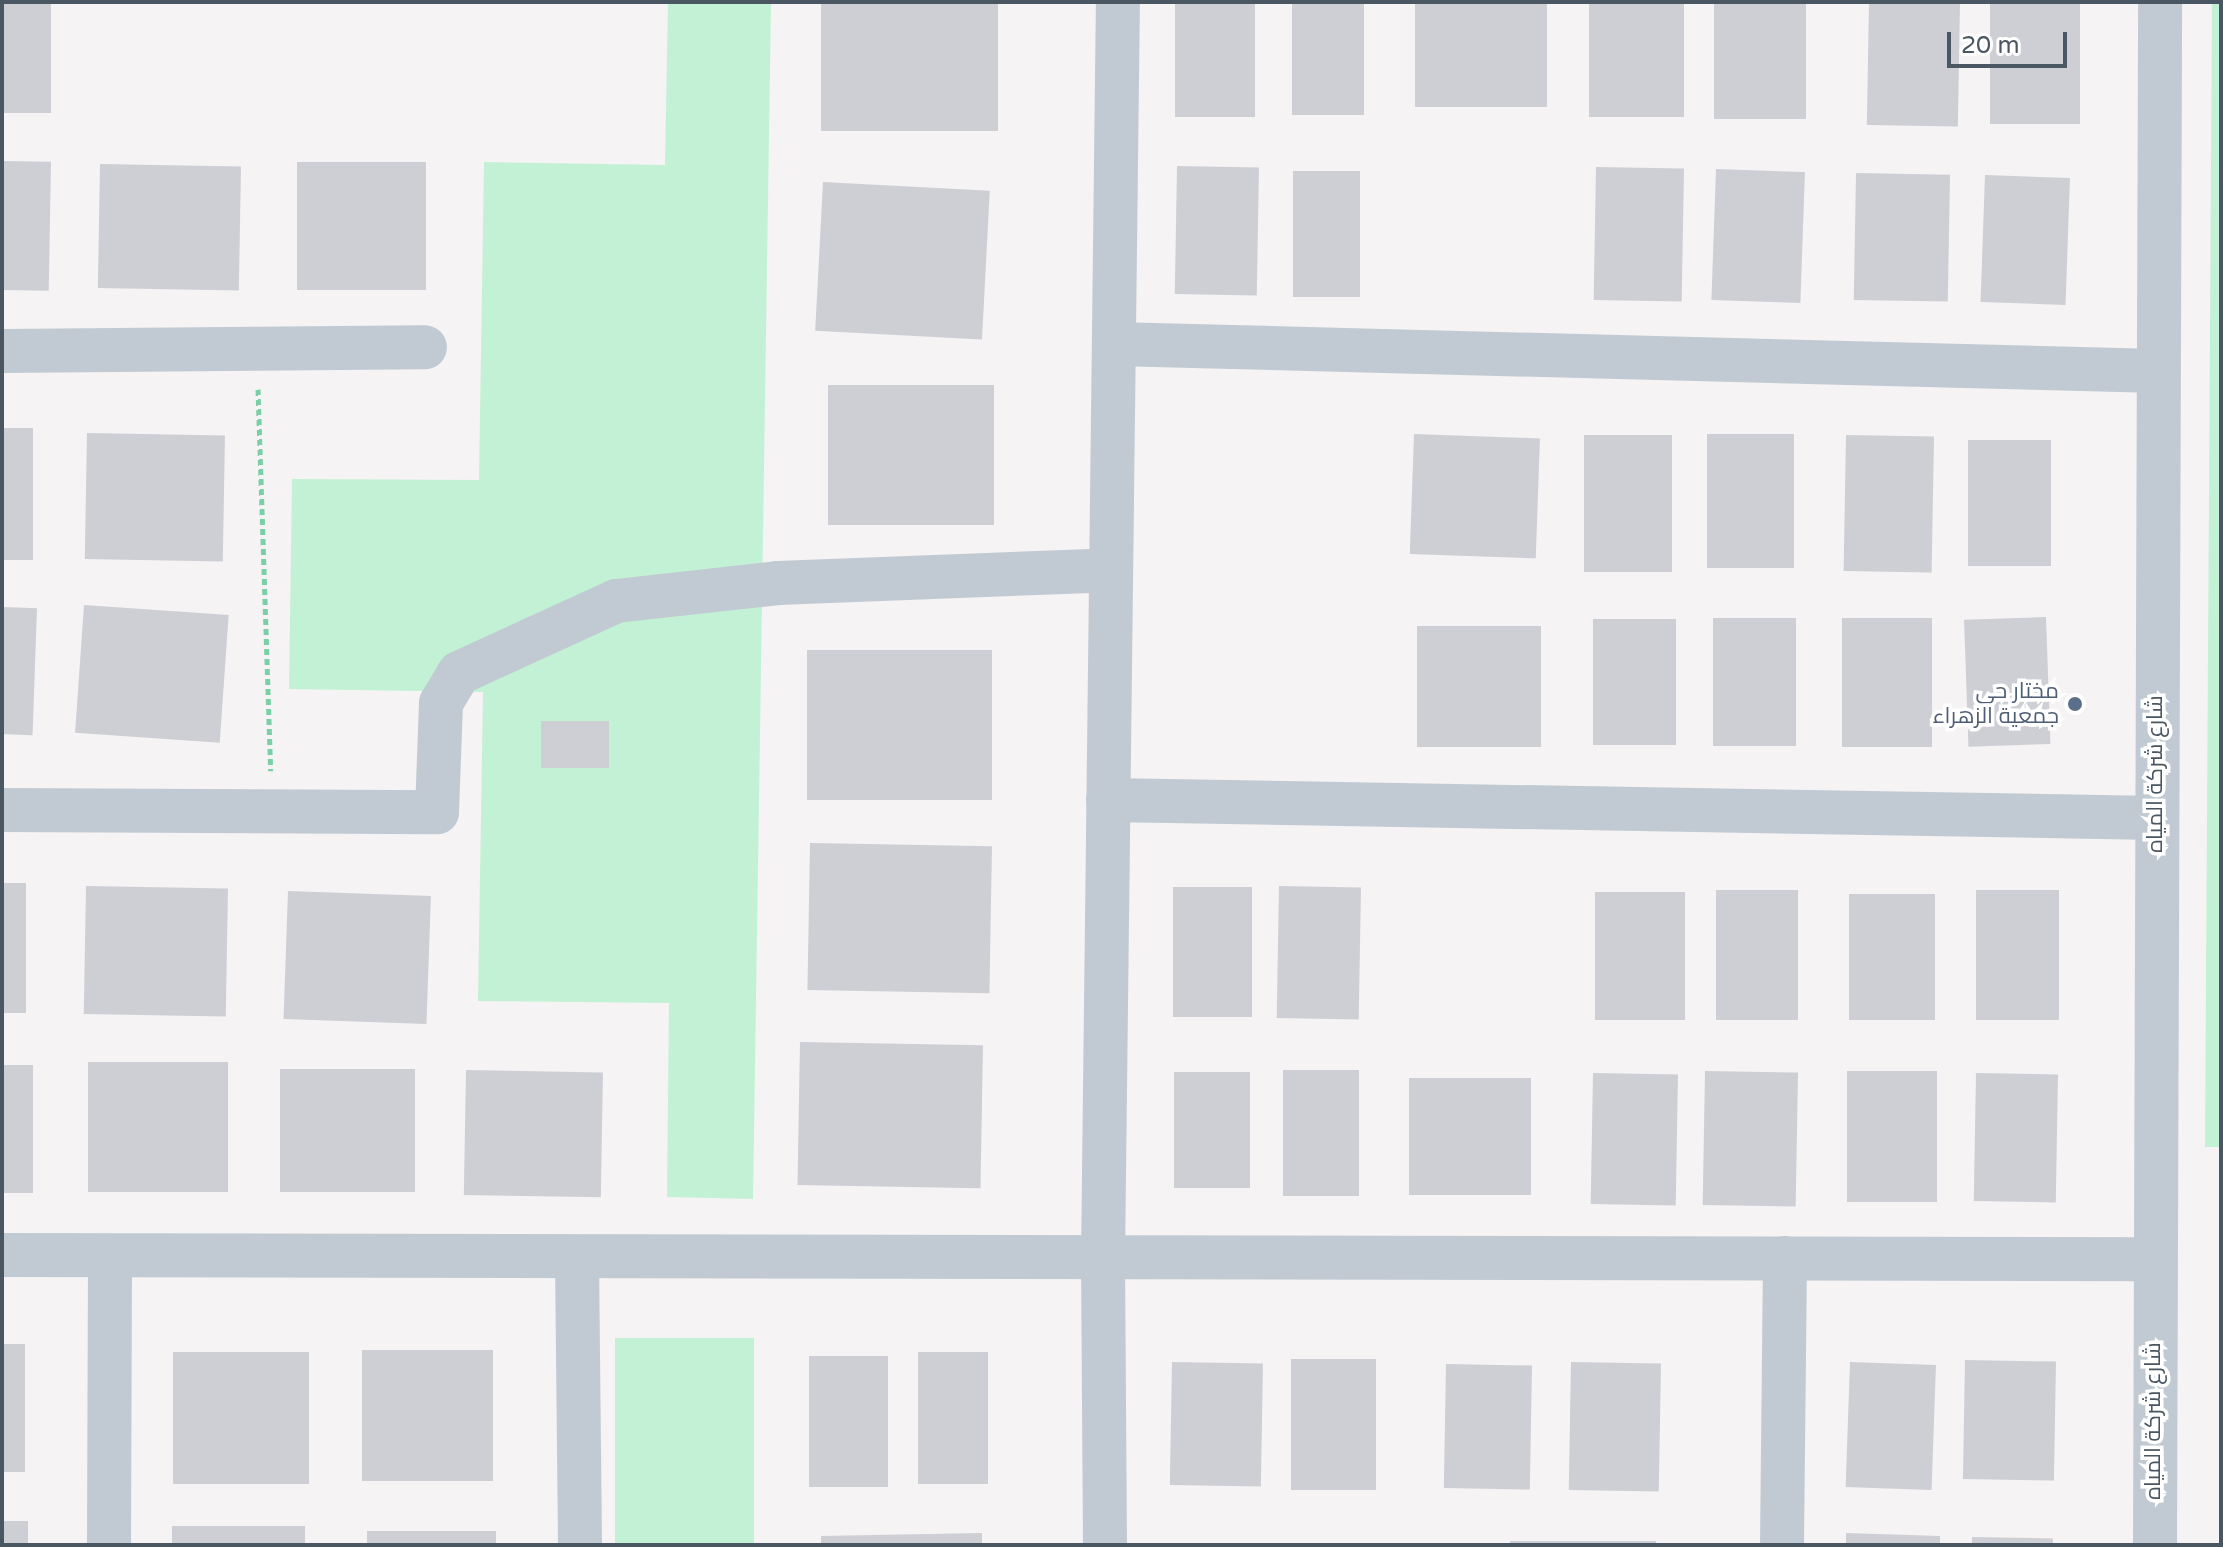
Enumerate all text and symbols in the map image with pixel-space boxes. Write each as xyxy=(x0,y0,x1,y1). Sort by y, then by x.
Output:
scale bar xyxy=(1951,16,2071,66)
text: 20 m xyxy=(1961,31,2019,60)
place label: مختار حي جمعية الزهراء xyxy=(1932,678,2059,730)
marker: مختار حي جمعية الزهراء xyxy=(2066,695,2084,713)
street label: شارع شركة المياه xyxy=(2143,695,2169,853)
street label: شارع شركة المياه xyxy=(2141,1342,2167,1500)

